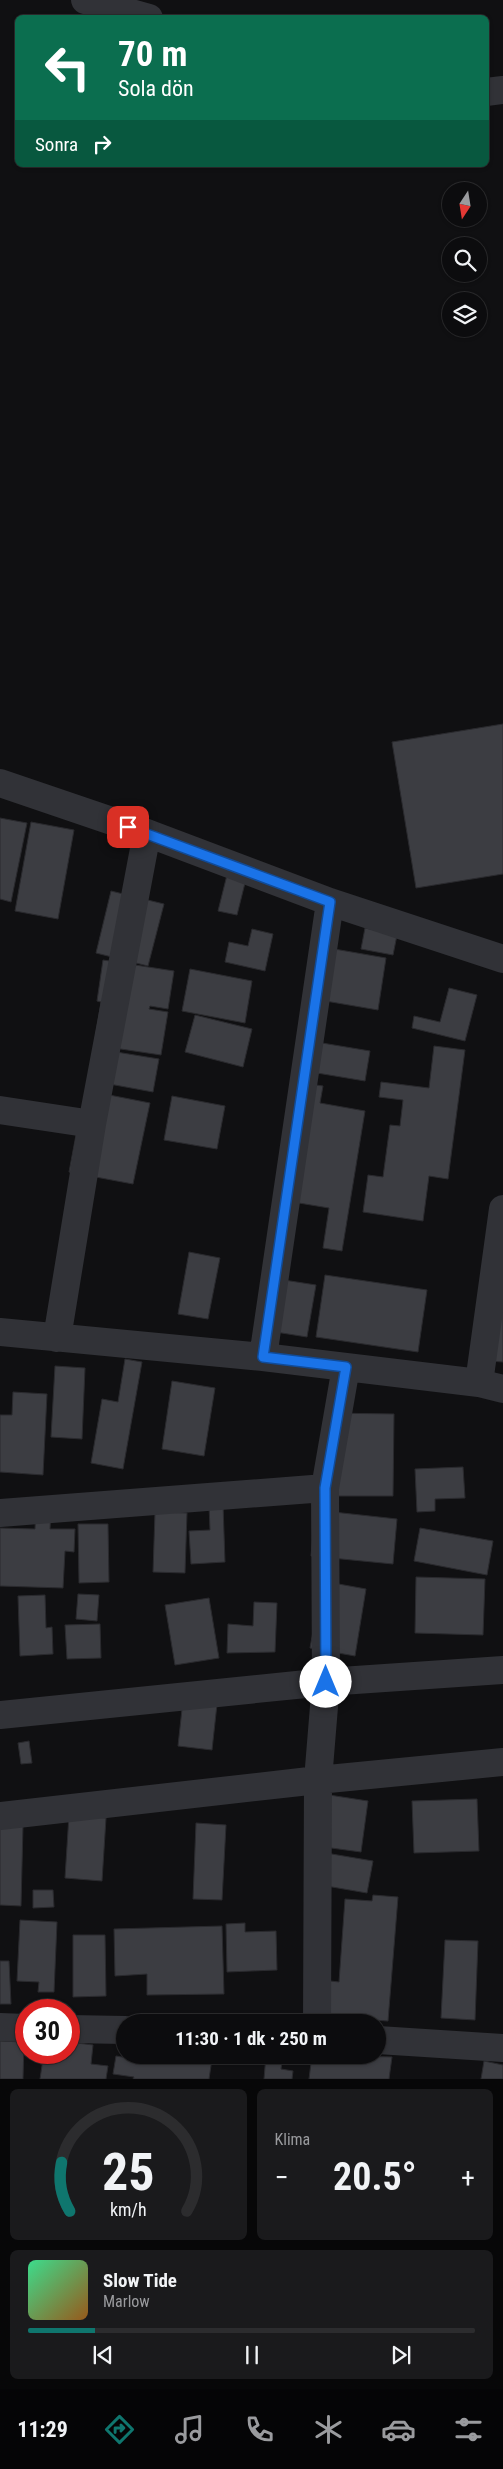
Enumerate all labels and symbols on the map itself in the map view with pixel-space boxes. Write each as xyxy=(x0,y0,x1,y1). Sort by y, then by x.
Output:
north arrow xyxy=(442,182,488,228)
pin xyxy=(107,806,149,848)
position arrow xyxy=(299,1655,351,1707)
speed limit sign: 30 xyxy=(15,1999,80,2064)

